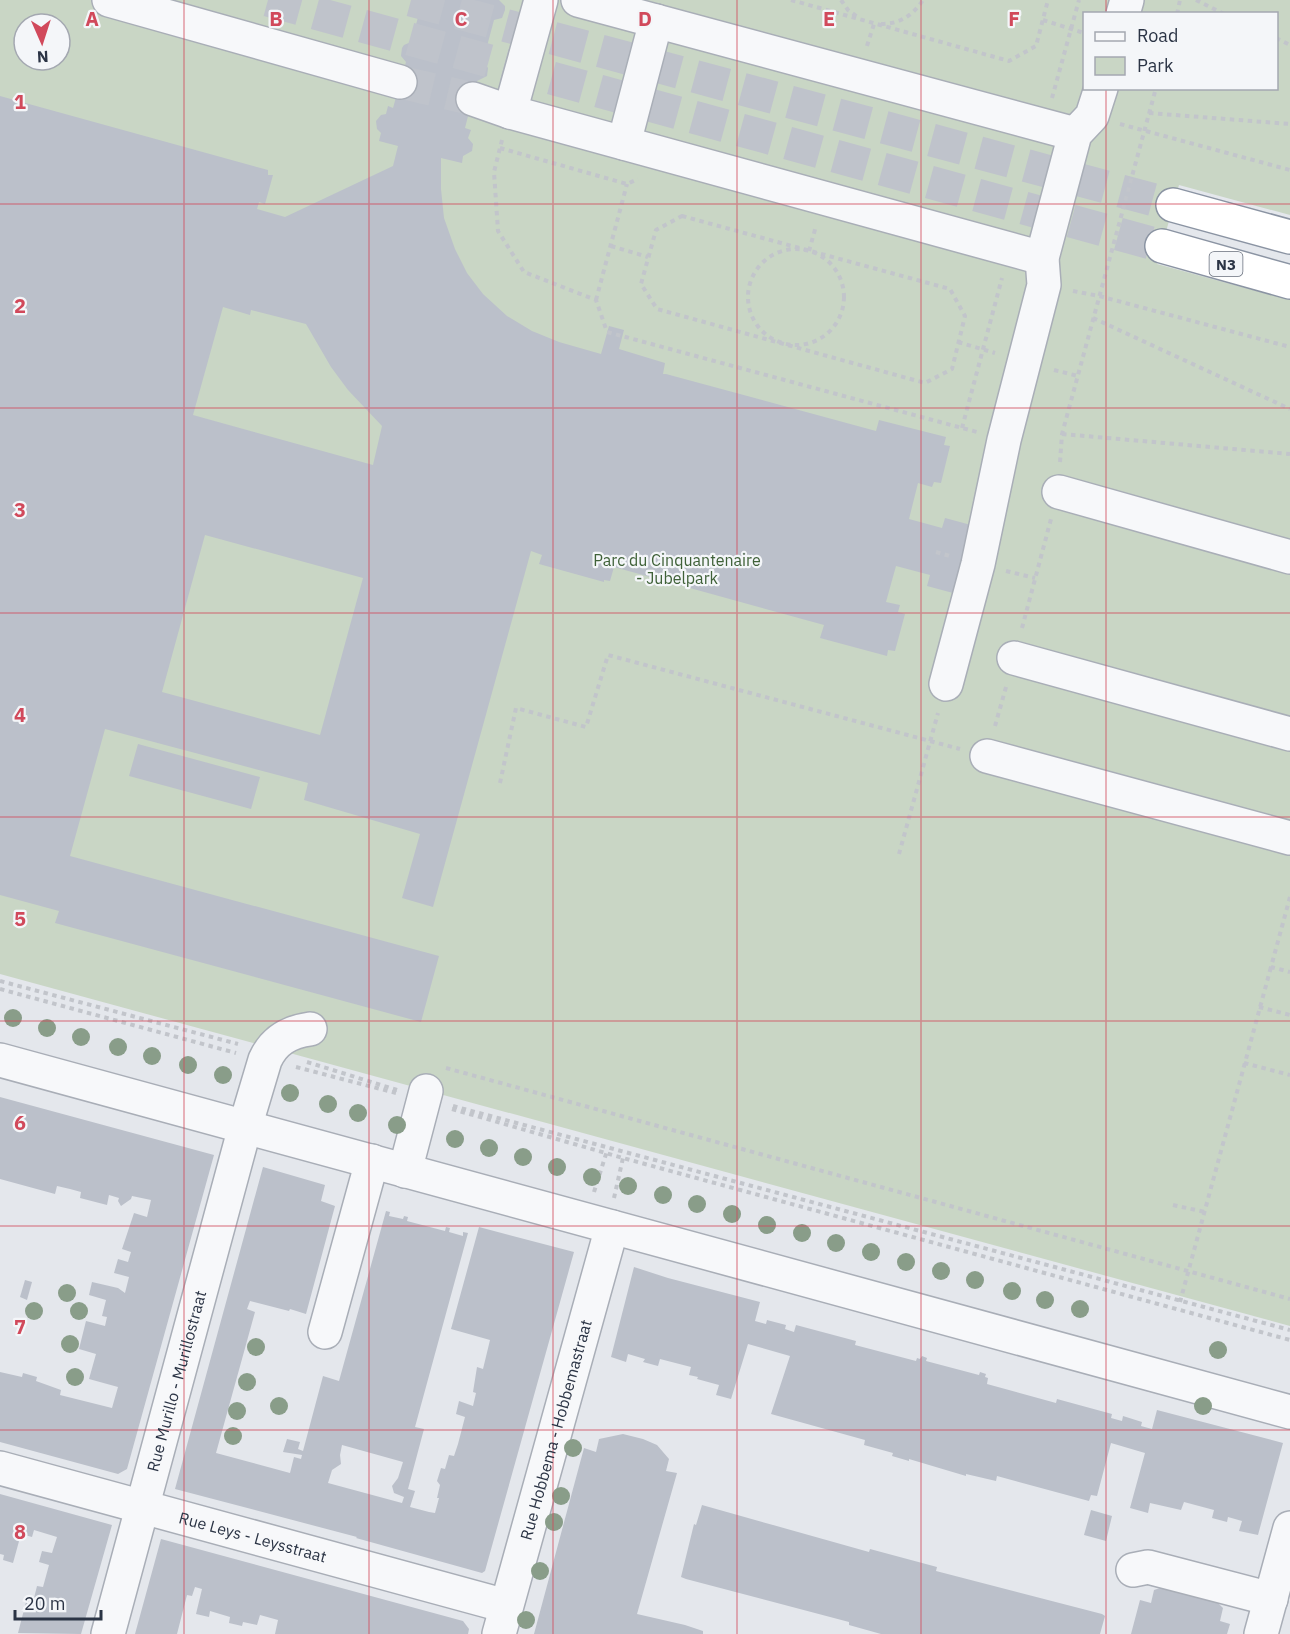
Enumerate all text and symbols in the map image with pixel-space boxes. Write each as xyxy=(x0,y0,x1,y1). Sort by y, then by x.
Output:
text: A xyxy=(85,5,99,32)
text: B xyxy=(269,5,283,32)
text: C xyxy=(454,5,468,32)
text: D xyxy=(638,5,652,32)
text: E xyxy=(823,5,835,32)
text: F xyxy=(1008,5,1020,32)
north arrow xyxy=(12,12,72,72)
legend xyxy=(1083,12,1278,90)
text: Road xyxy=(1137,24,1178,47)
text: N xyxy=(36,47,49,67)
text: Park xyxy=(1137,54,1174,77)
text: 1 xyxy=(14,88,26,115)
road number: N3 xyxy=(1210,252,1242,276)
text: 2 xyxy=(14,292,26,319)
text: 3 xyxy=(14,496,26,523)
park label: Parc du Cinquantenaire - Jubelpark xyxy=(593,550,761,588)
text: 4 xyxy=(14,701,26,728)
text: 5 xyxy=(14,905,26,932)
text: 6 xyxy=(14,1109,26,1136)
street label: Rue Murillo - Murillostraat xyxy=(142,1288,210,1474)
text: 7 xyxy=(14,1313,26,1340)
street label: Rue Hobbema - Hobbemastraat xyxy=(516,1317,596,1542)
street label: Rue Leys - Leysstraat xyxy=(177,1507,329,1567)
text: 8 xyxy=(14,1518,26,1545)
scale bar xyxy=(15,1583,100,1621)
text: 20 m xyxy=(24,1592,66,1615)

